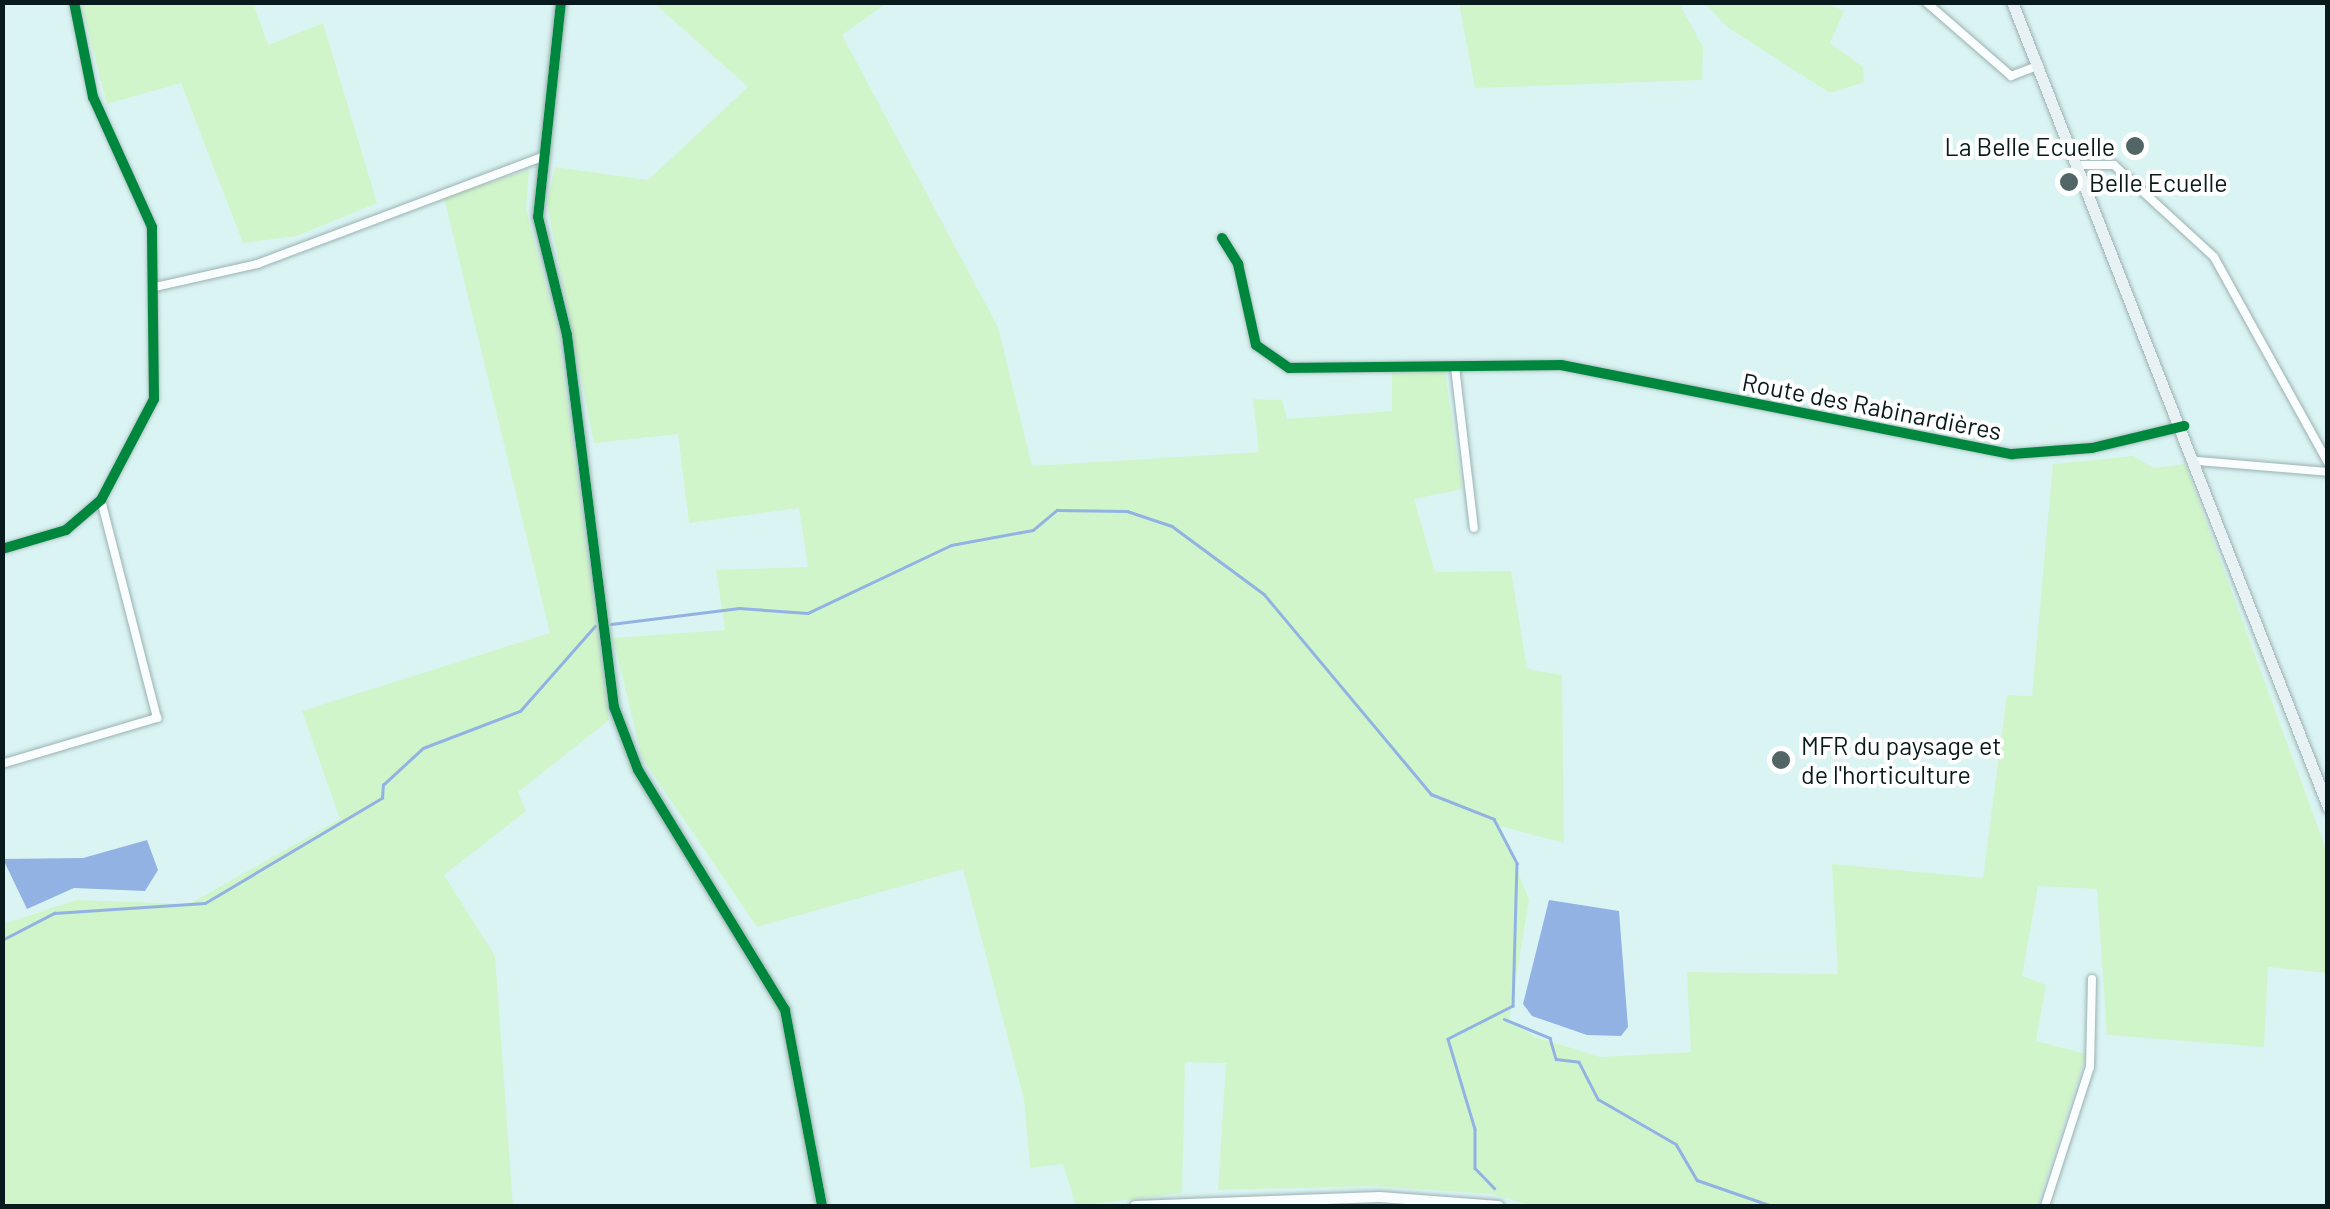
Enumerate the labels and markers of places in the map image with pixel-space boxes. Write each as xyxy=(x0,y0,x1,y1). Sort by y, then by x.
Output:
place label: La Belle Ecuelle xyxy=(1945,131,2115,161)
marker: La Belle Ecuelle xyxy=(2124,135,2146,157)
place label: Belle Ecuelle xyxy=(2089,167,2227,197)
marker: Belle Ecuelle xyxy=(2058,171,2080,193)
place label: MFR du paysage et de l'horticulture xyxy=(1801,731,2001,790)
marker: MFR du paysage et de l'horticulture xyxy=(1770,749,1792,771)

